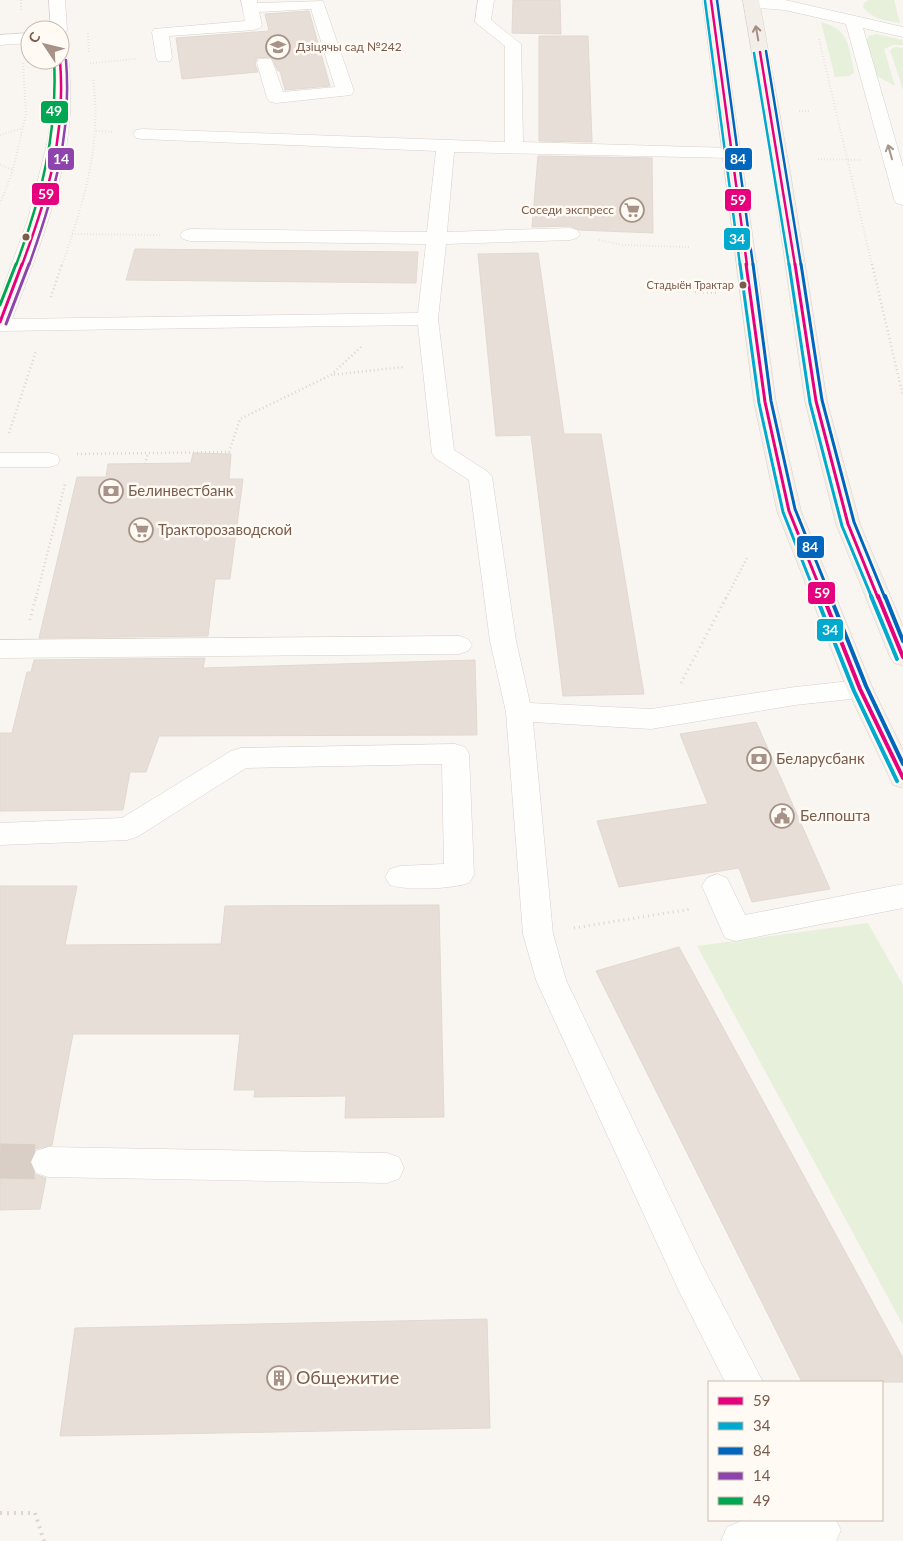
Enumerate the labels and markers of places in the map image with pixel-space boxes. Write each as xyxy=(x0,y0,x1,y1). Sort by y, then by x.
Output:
school or university icon: Дзіцячы сад №242 xyxy=(265,34,291,60)
place label: Дзіцячы сад №242 xyxy=(296,39,402,54)
supermarket icon: Соседи экспресс xyxy=(619,197,645,223)
place label: Соседи экспресс xyxy=(521,202,614,217)
unlabelled marker xyxy=(21,232,31,242)
place label: Стадыён Трактар xyxy=(647,278,734,291)
marker: Стадыён Трактар xyxy=(738,280,748,290)
bank icon: Белинвестбанк xyxy=(98,478,124,504)
place label: Белинвестбанк xyxy=(128,481,234,499)
supermarket icon: Тракторозаводской xyxy=(128,517,154,543)
place label: Тракторозаводской xyxy=(158,520,292,538)
bank icon: Беларусбанк xyxy=(746,746,772,772)
place label: Беларусбанк xyxy=(776,749,865,767)
public building icon: Белпошта xyxy=(769,803,795,829)
place label: Белпошта xyxy=(800,806,870,824)
building icon: Общежитие xyxy=(266,1365,292,1391)
place label: Общежитие xyxy=(296,1366,399,1388)

